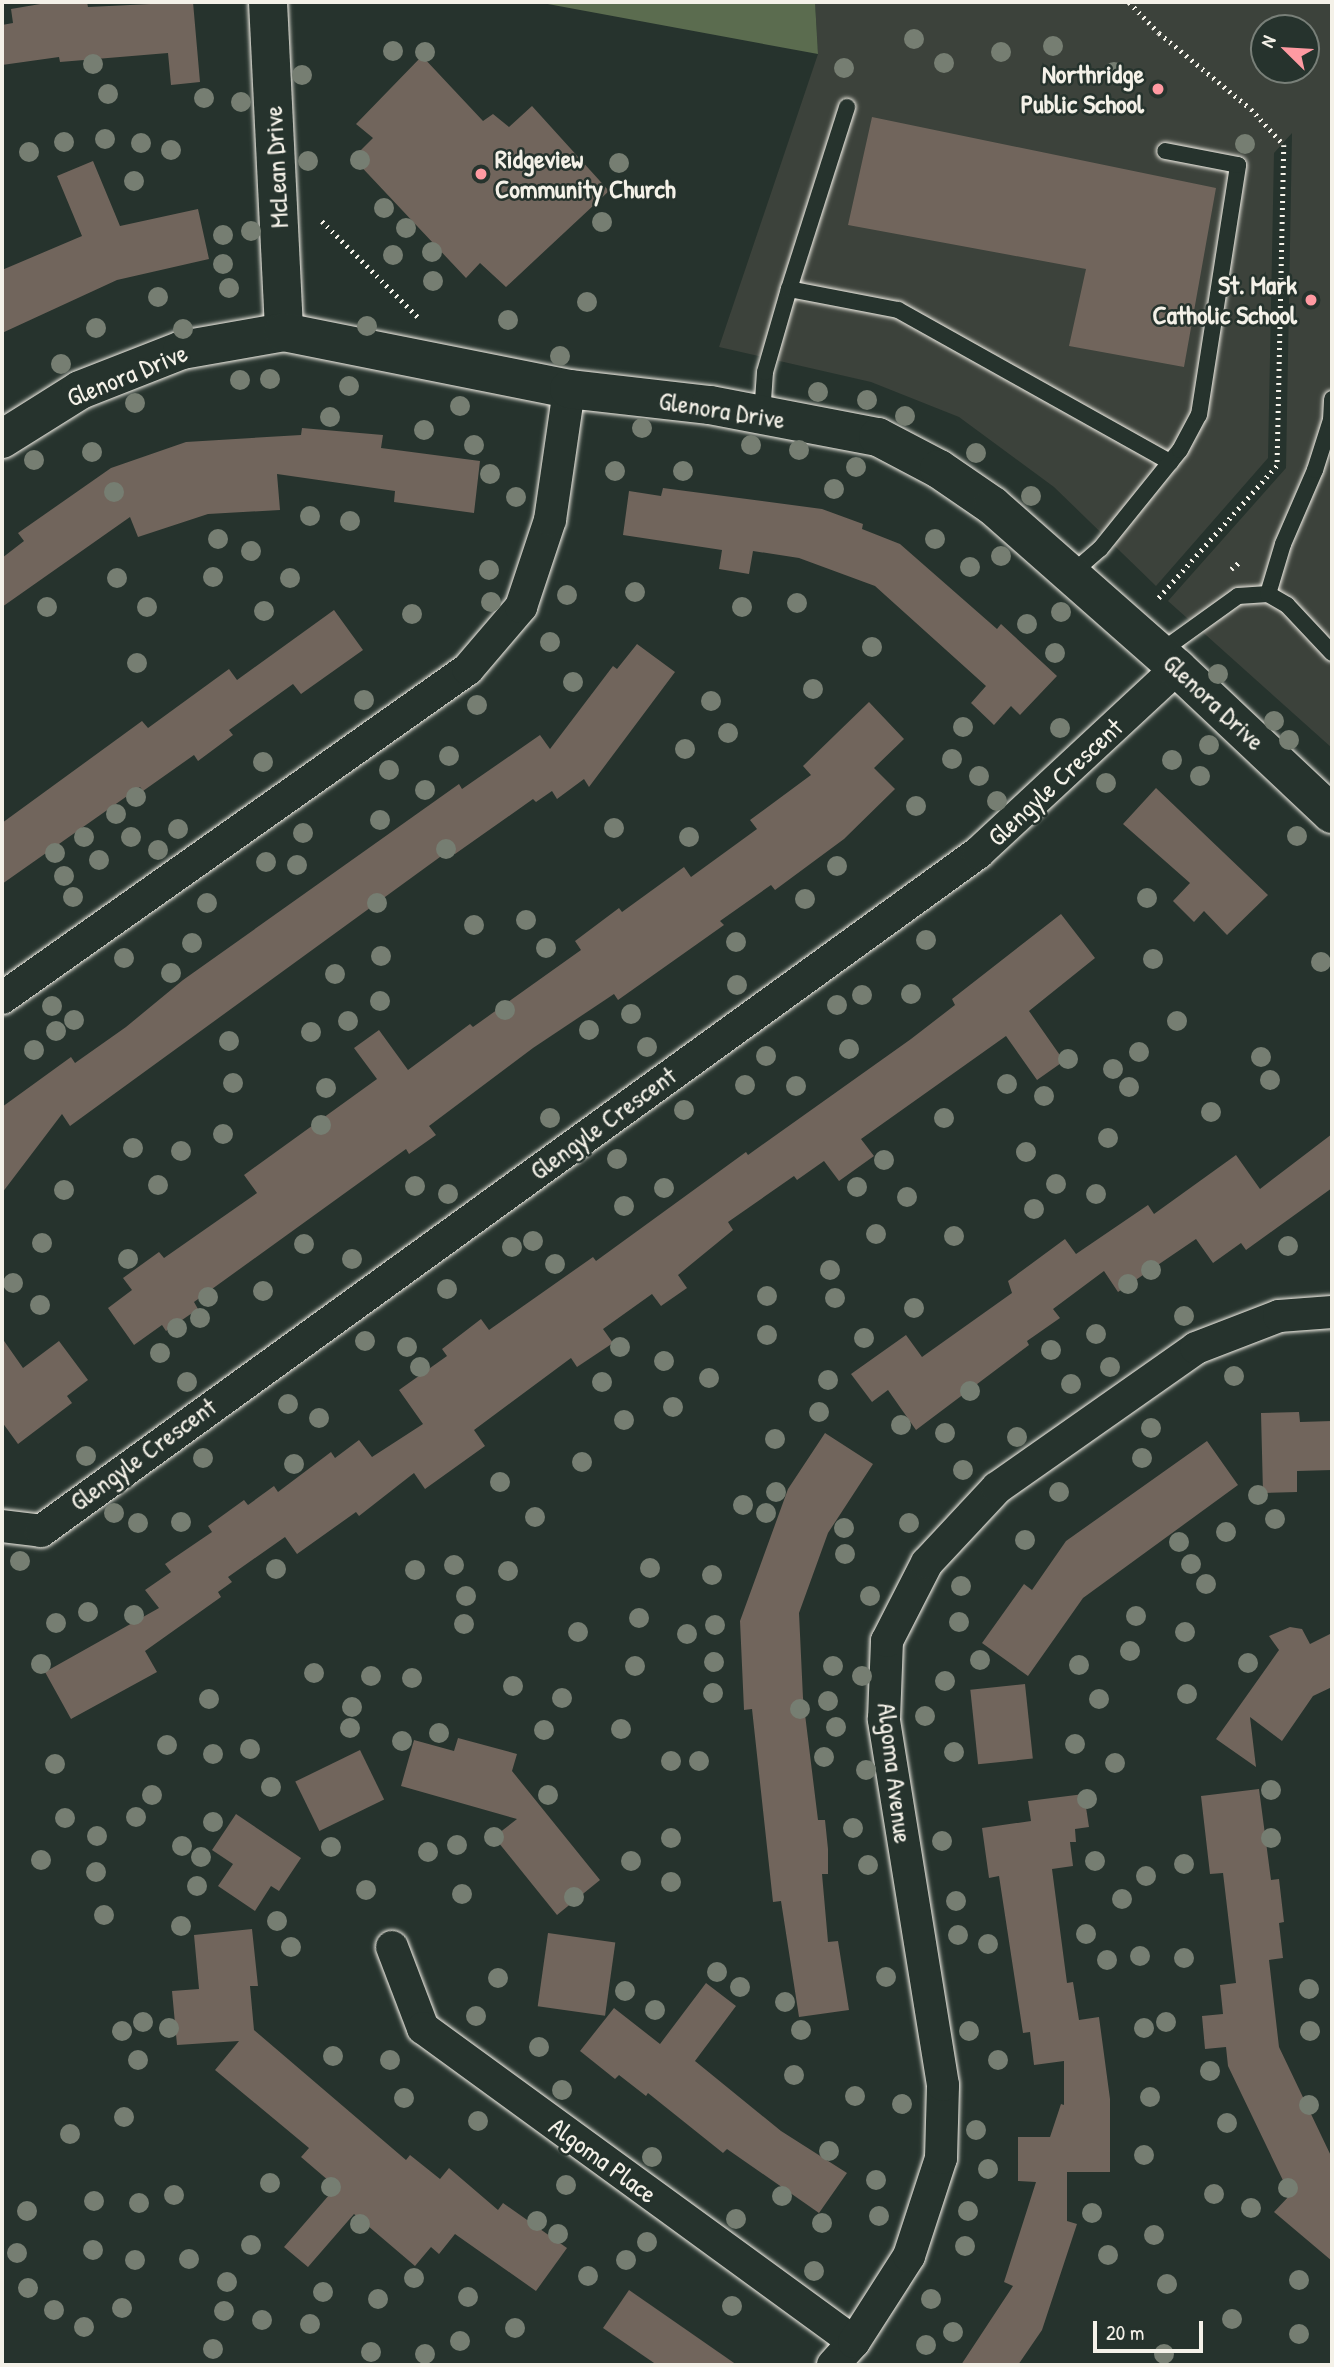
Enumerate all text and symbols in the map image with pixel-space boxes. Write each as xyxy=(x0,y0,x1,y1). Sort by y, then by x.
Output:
north arrow xyxy=(1250,14,1320,84)
text: N xyxy=(1254,31,1282,51)
place label: Northridge Public School xyxy=(1021,58,1144,119)
marker: Northridge Public School xyxy=(1150,81,1166,97)
street label: McLean Drive xyxy=(257,105,295,229)
place label: Ridgeview Community Church xyxy=(495,143,676,204)
marker: Ridgeview Community Church xyxy=(473,166,489,182)
place label: St. Mark Catholic School xyxy=(1153,269,1297,330)
marker: St. Mark Catholic School xyxy=(1303,292,1319,308)
street label: Glenora Drive xyxy=(62,337,192,413)
street label: Glenora Drive xyxy=(657,385,787,435)
street label: Glenora Drive xyxy=(1157,647,1271,757)
street label: Glengyle Crescent xyxy=(981,712,1129,852)
street label: Glengyle Crescent xyxy=(524,1060,682,1186)
street label: Glengyle Crescent xyxy=(64,1391,222,1517)
street label: Algoma Avenue xyxy=(871,1701,919,1845)
street label: Algoma Place xyxy=(543,2110,663,2210)
scale bar xyxy=(1096,2308,1206,2352)
text: 20 m xyxy=(1106,2318,1144,2347)

